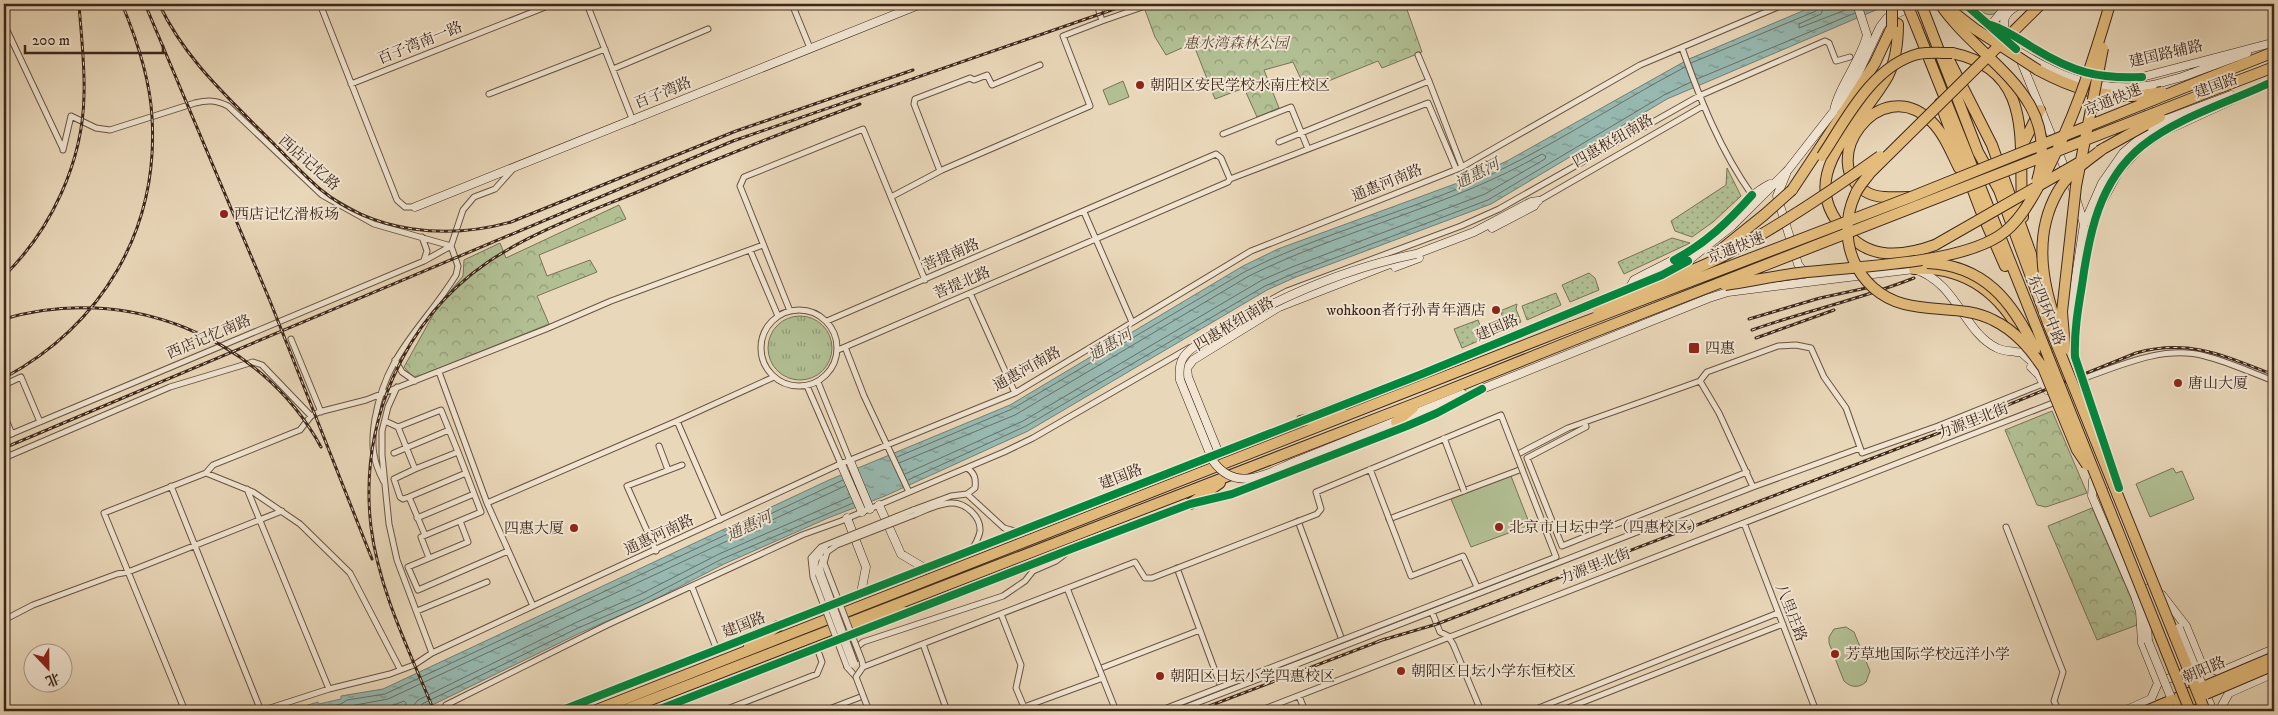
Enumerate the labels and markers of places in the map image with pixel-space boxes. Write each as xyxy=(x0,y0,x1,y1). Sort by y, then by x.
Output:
place label: 朝阳区安民学校水南庄校区 xyxy=(1150,76,1330,95)
marker: 朝阳区安民学校水南庄校区 xyxy=(1134,79,1146,91)
place label: 西店记忆滑板场 xyxy=(234,205,339,224)
marker: 西店记忆滑板场 xyxy=(218,208,230,220)
place label: wohkoon者行孙青年酒店 xyxy=(1326,301,1486,320)
marker: wohkoon者行孙青年酒店 xyxy=(1490,304,1502,316)
place label: 四惠 xyxy=(1705,339,1735,358)
marker: 四惠 xyxy=(1687,341,1701,355)
place label: 唐山大厦 xyxy=(2188,374,2248,393)
marker: 唐山大厦 xyxy=(2172,377,2184,389)
place label: 北京市日坛中学（四惠校区） xyxy=(1509,518,1704,537)
place label: 四惠大厦 xyxy=(504,519,564,538)
marker: 北京市日坛中学（四惠校区） xyxy=(1493,521,1505,533)
marker: 四惠大厦 xyxy=(568,522,580,534)
place label: 芳草地国际学校远洋小学 xyxy=(1845,645,2010,664)
marker: 芳草地国际学校远洋小学 xyxy=(1829,648,1841,660)
place label: 朝阳区日坛小学东恒校区 xyxy=(1411,662,1576,681)
marker: 朝阳区日坛小学东恒校区 xyxy=(1395,665,1407,677)
place label: 朝阳区日坛小学四惠校区 xyxy=(1170,667,1335,686)
marker: 朝阳区日坛小学四惠校区 xyxy=(1154,670,1166,682)

